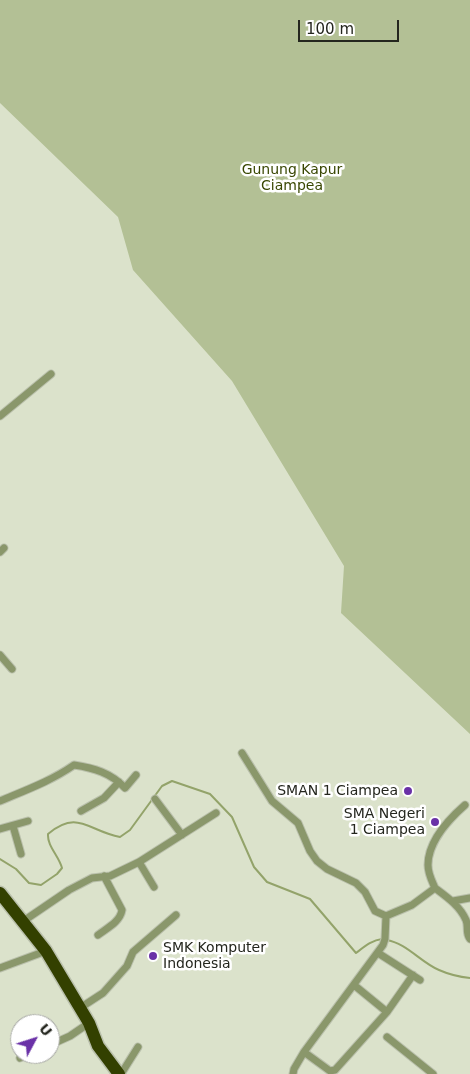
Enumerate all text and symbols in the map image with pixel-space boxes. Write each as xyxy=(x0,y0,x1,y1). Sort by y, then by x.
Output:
scale bar xyxy=(300,10,401,42)
text: 100 m xyxy=(306,20,354,38)
park label: Gunung Kapur Ciampea xyxy=(242,162,342,194)
place label: SMAN 1 Ciampea xyxy=(277,783,398,799)
marker: SMAN 1 Ciampea xyxy=(402,785,414,797)
place label: SMA Negeri 1 Ciampea xyxy=(344,806,425,839)
marker: SMA Negeri 1 Ciampea xyxy=(429,816,441,828)
place label: SMK Komputer Indonesia xyxy=(163,940,266,972)
marker: SMK Komputer Indonesia xyxy=(147,950,159,962)
north arrow xyxy=(10,1014,60,1064)
text: U xyxy=(36,1021,56,1040)

